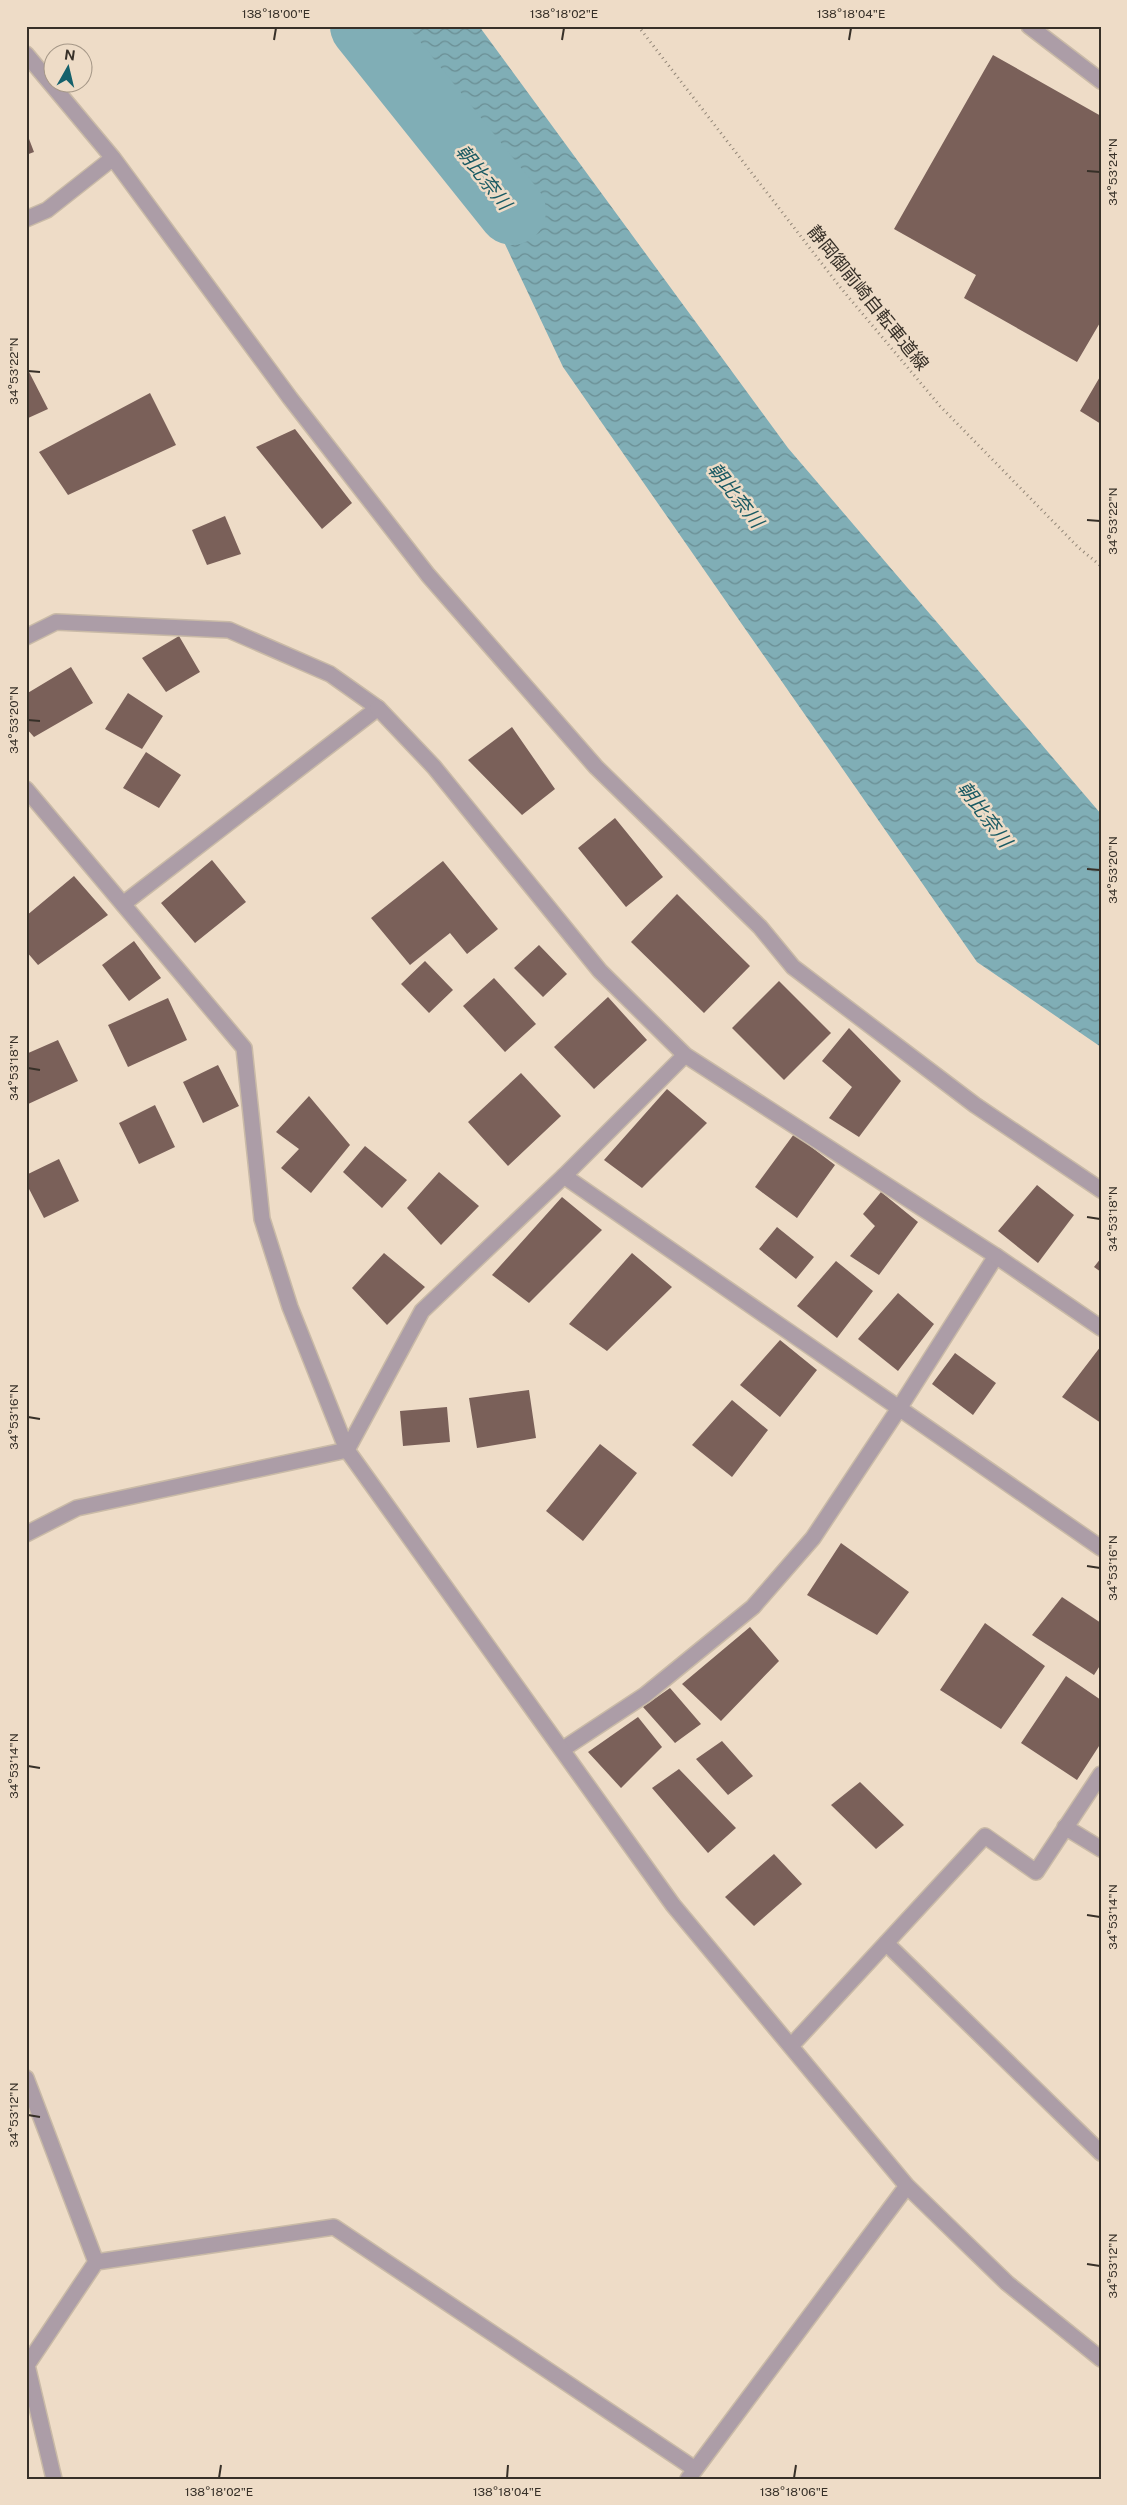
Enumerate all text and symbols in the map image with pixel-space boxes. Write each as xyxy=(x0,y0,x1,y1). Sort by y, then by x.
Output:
text: 138°18'00"E xyxy=(242,7,310,21)
text: 138°18'02"E xyxy=(530,7,598,21)
text: 138°18'04"E xyxy=(817,7,885,21)
north arrow xyxy=(42,42,92,92)
text: N xyxy=(63,46,76,64)
text: 34°53'24"N xyxy=(1106,138,1120,206)
water label: 朝比奈川 xyxy=(452,140,517,215)
street label: 静岡御前崎自転車道線 xyxy=(804,221,933,374)
text: 34°53'22"N xyxy=(7,337,21,405)
water label: 朝比奈川 xyxy=(704,458,769,533)
text: 34°53'22"N xyxy=(1106,487,1120,555)
text: 34°53'20"N xyxy=(7,686,21,754)
water label: 朝比奈川 xyxy=(953,777,1018,853)
text: 34°53'20"N xyxy=(1106,836,1120,904)
text: 34°53'18"N xyxy=(7,1035,21,1101)
text: 34°53'18"N xyxy=(1106,1186,1120,1252)
text: 34°53'16"N xyxy=(7,1384,21,1450)
text: 34°53'16"N xyxy=(1106,1535,1120,1601)
text: 34°53'14"N xyxy=(7,1733,21,1799)
text: 34°53'14"N xyxy=(1106,1884,1120,1950)
text: 34°53'12"N xyxy=(7,2082,21,2148)
text: 34°53'12"N xyxy=(1106,2233,1120,2299)
text: 138°18'02"E xyxy=(185,2485,253,2499)
text: 138°18'04"E xyxy=(473,2485,541,2499)
text: 138°18'06"E xyxy=(760,2485,828,2499)

